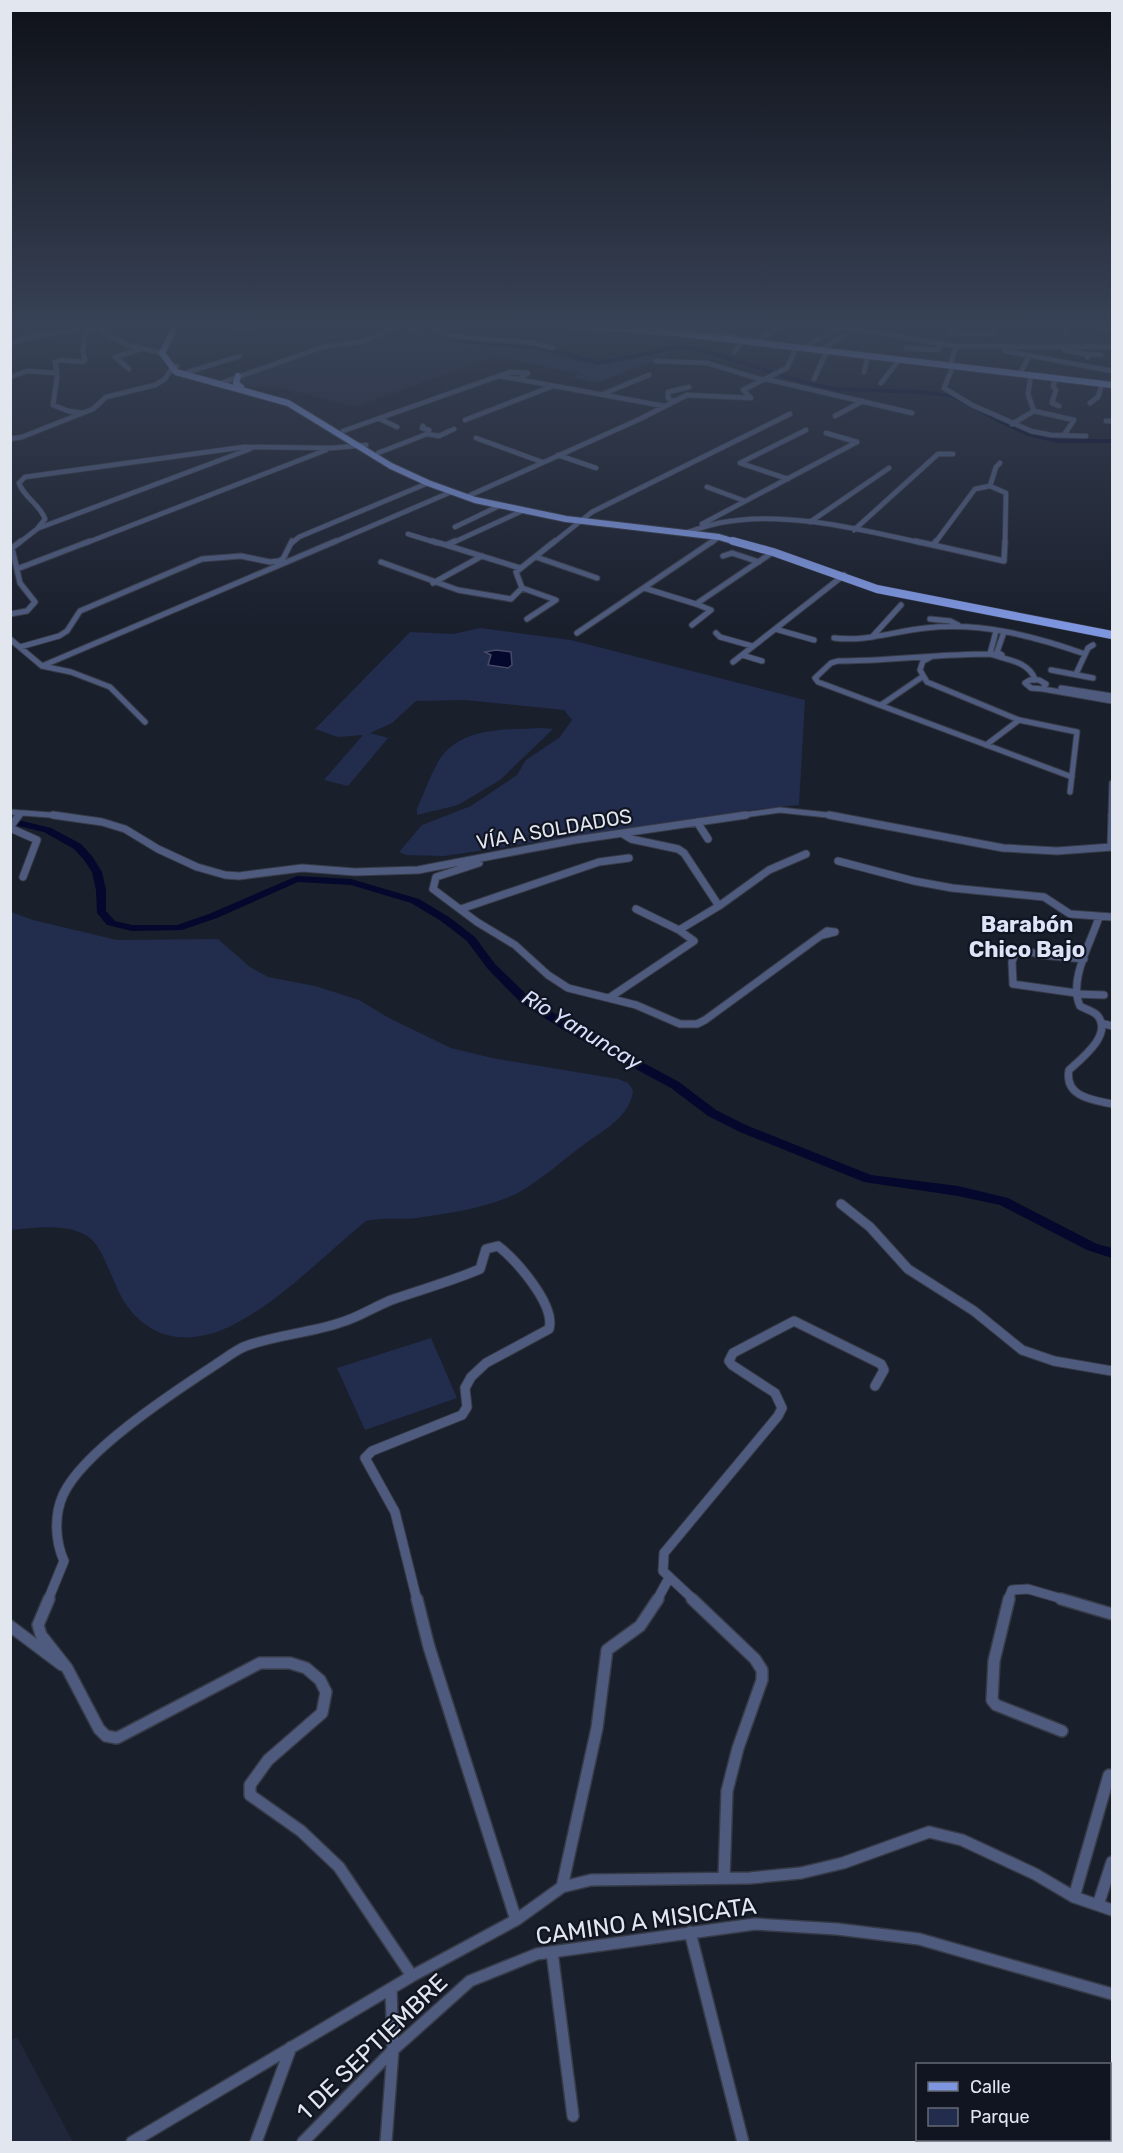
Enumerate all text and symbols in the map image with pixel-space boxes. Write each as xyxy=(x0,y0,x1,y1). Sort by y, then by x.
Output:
street label: VÍA A SOLDADOS xyxy=(474,804,634,854)
district label: Barabón Chico Bajo xyxy=(969,911,1085,963)
water label: Río Yanuncay xyxy=(518,984,648,1076)
street label: CAMINO A MISICATA xyxy=(534,1892,758,1950)
street label: 1 DE SEPTIEMBRE xyxy=(291,1968,453,2126)
legend xyxy=(916,2063,1111,2141)
text: Calle xyxy=(970,2076,1011,2098)
text: Parque xyxy=(970,2106,1030,2128)

